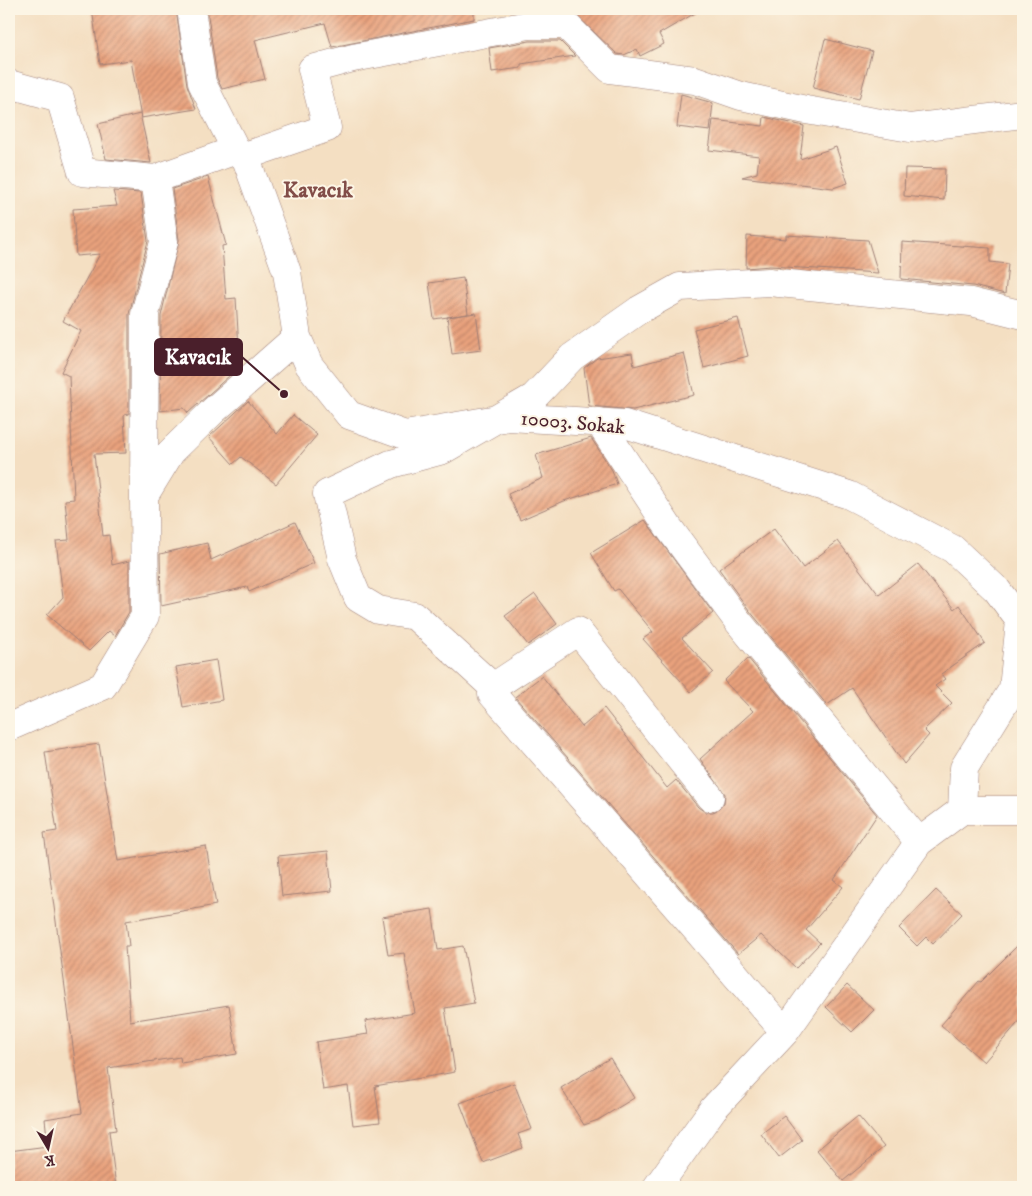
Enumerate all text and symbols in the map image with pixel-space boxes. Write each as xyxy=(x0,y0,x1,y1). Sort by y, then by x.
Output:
district label: Kavacık xyxy=(283,177,354,204)
callout: Kavacık xyxy=(155,339,242,375)
text: Kavacık xyxy=(165,345,232,371)
street label: 10003. Sokak xyxy=(520,406,626,441)
north arrow xyxy=(22,1124,72,1174)
text: K xyxy=(42,1150,56,1170)

